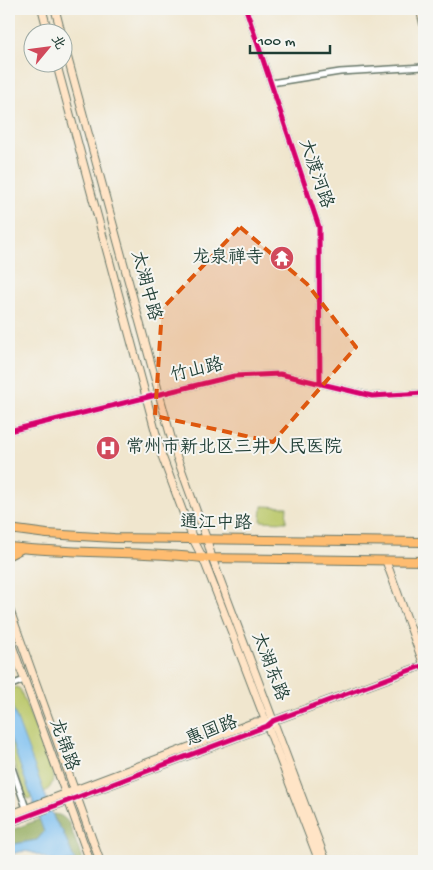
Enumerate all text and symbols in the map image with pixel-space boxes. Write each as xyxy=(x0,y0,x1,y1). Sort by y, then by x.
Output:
north arrow xyxy=(22,22,72,72)
scale bar xyxy=(250,22,330,54)
text: 北 xyxy=(46,33,68,53)
text: 100 m xyxy=(257,33,296,51)
street label: 大渡河路 xyxy=(293,136,338,211)
temple icon: 龙泉禅寺 xyxy=(269,245,295,271)
place label: 龙泉禅寺 xyxy=(192,247,264,269)
street label: 太湖中路 xyxy=(126,248,165,323)
street label: 竹山路 xyxy=(168,354,226,387)
hospital icon: 常州市新北区三井人民医院 xyxy=(95,435,121,461)
place label: 常州市新北区三井人民医院 xyxy=(126,437,342,459)
street label: 通江中路 xyxy=(180,512,252,535)
street label: 太湖东路 xyxy=(246,629,293,704)
street label: 惠国路 xyxy=(183,712,241,751)
street label: 龙锦路 xyxy=(44,716,83,774)

